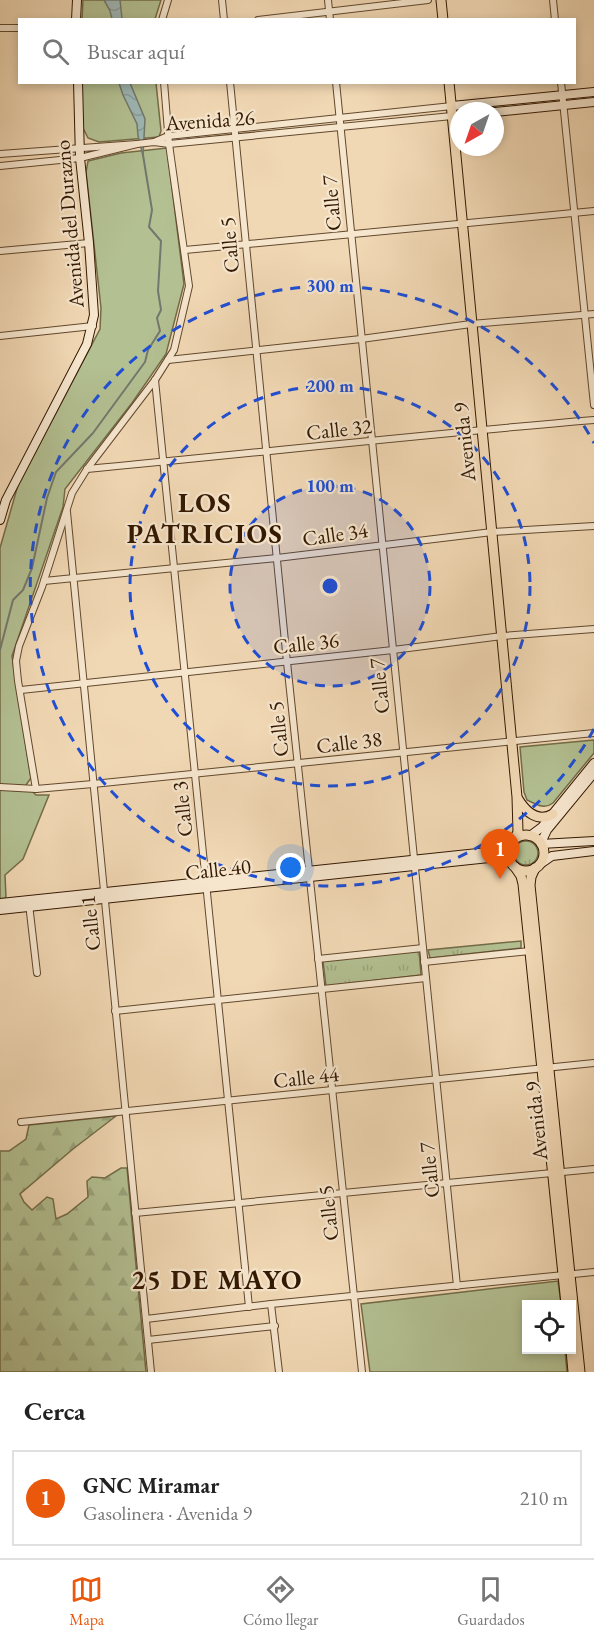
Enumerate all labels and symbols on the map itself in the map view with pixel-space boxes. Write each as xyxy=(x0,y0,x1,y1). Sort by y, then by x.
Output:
north arrow xyxy=(450,102,504,156)
street label: Avenida 26 xyxy=(163,103,256,137)
street label: Avenida del Durazno xyxy=(48,139,90,310)
street label: Calle 7 xyxy=(315,173,347,232)
street label: Calle 5 xyxy=(213,216,245,274)
text: 300 m xyxy=(306,274,354,297)
text: 200 m xyxy=(306,374,354,397)
street label: Avenida 9 xyxy=(446,401,482,484)
street label: Calle 32 xyxy=(305,412,373,446)
text: 100 m xyxy=(306,474,354,497)
district label: LOS PATRICIOS xyxy=(127,485,283,551)
street label: Calle 34 xyxy=(300,516,370,552)
centre of rings xyxy=(320,576,340,596)
street label: Calle 36 xyxy=(272,626,340,660)
street label: Calle 7 xyxy=(363,656,395,715)
street label: Calle 5 xyxy=(262,700,294,758)
street label: Calle 38 xyxy=(315,725,383,759)
street label: Calle 3 xyxy=(166,780,198,838)
pin: 1 xyxy=(480,830,520,879)
street label: Calle 40 xyxy=(184,852,252,886)
your location xyxy=(276,853,305,882)
street label: Calle 1 xyxy=(74,894,106,952)
street label: Calle 44 xyxy=(272,1060,341,1094)
street label: Avenida 9 xyxy=(518,1080,554,1163)
street label: Calle 7 xyxy=(413,1140,445,1199)
street label: Calle 5 xyxy=(312,1184,344,1242)
district label: 25 DE MAYO xyxy=(131,1262,303,1297)

